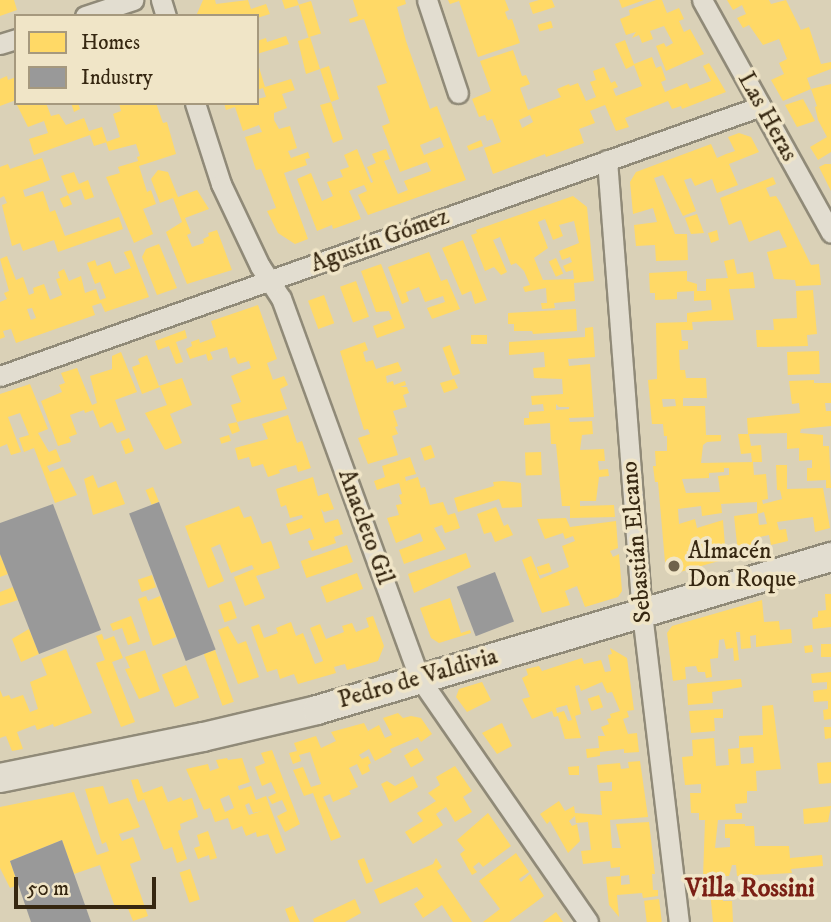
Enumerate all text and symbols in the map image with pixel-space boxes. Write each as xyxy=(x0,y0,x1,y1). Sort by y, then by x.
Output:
legend xyxy=(14,14,259,105)
text: Homes xyxy=(81,30,140,56)
text: Industry xyxy=(81,65,153,91)
street label: Las Heras xyxy=(731,67,803,167)
street label: Agustín Gómez xyxy=(307,203,453,279)
street label: Sebastián Elcano xyxy=(616,460,658,624)
street label: Anacleto Gil xyxy=(331,466,399,588)
place label: Almacén Don Roque xyxy=(688,538,796,594)
marker: Almacén Don Roque xyxy=(666,558,682,574)
street label: Pedro de Valdivia xyxy=(335,642,501,716)
scale bar xyxy=(18,862,159,906)
district label: Villa Rossini xyxy=(685,873,815,905)
text: 50 m xyxy=(27,876,69,902)

